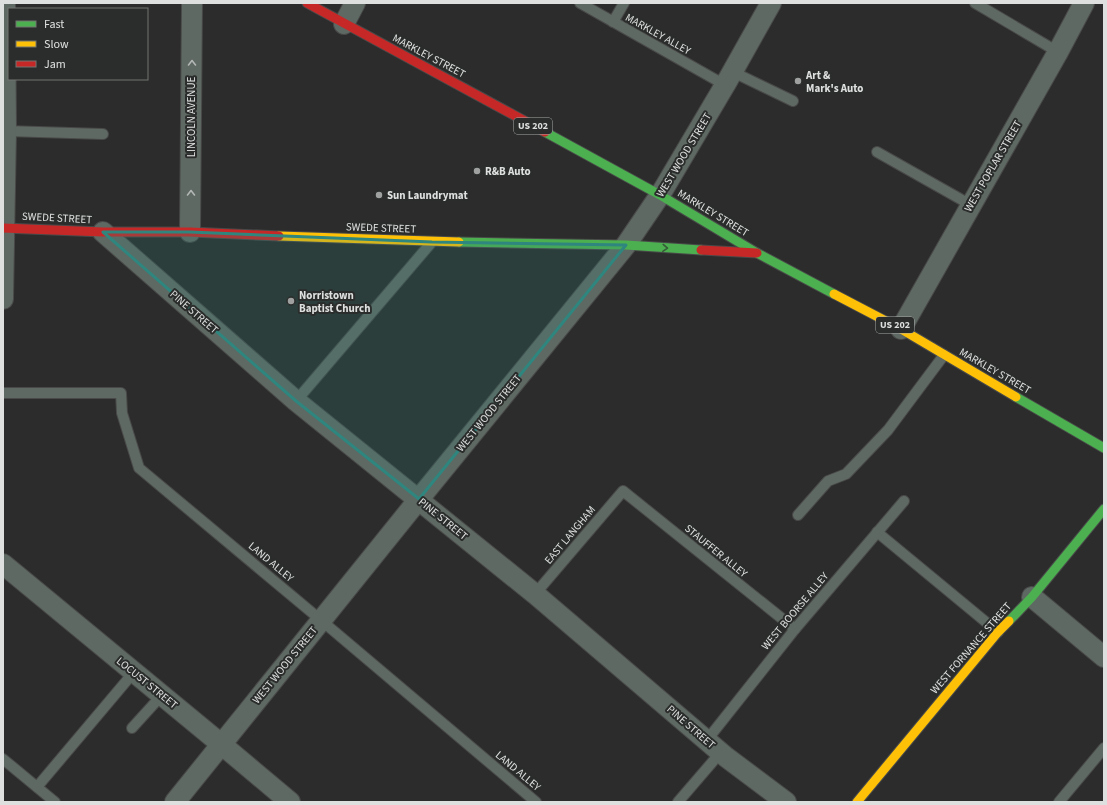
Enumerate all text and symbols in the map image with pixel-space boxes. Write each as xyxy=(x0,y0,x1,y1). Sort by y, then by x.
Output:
legend xyxy=(8,8,148,80)
street label: MARKLEY ALLEY xyxy=(622,10,694,59)
text: Fast xyxy=(44,16,64,33)
street label: MARKLEY STREET xyxy=(390,30,468,82)
text: Slow xyxy=(44,36,69,53)
text: Jam xyxy=(44,56,66,73)
one-way arrow xyxy=(188,60,196,66)
place label: Art & Mark's Auto xyxy=(805,68,863,96)
marker: Art & Mark's Auto xyxy=(793,76,803,86)
street label: LINCOLN AVENUE xyxy=(184,77,199,157)
street label: WEST WOOD STREET xyxy=(653,110,715,200)
road number: US 202 xyxy=(514,118,552,134)
street label: WEST POPLAR STREET xyxy=(961,118,1025,214)
place label: R&B Auto xyxy=(485,164,531,179)
marker: R&B Auto xyxy=(472,166,482,176)
street label: MARKLEY STREET xyxy=(675,186,751,240)
place label: Sun Laundrymat xyxy=(387,188,468,203)
one-way arrow xyxy=(187,190,195,196)
marker: Sun Laundrymat xyxy=(374,190,384,200)
street label: SWEDE STREET xyxy=(21,209,93,227)
street label: SWEDE STREET xyxy=(346,219,417,237)
one-way arrow xyxy=(662,243,668,252)
street label: PINE STREET xyxy=(167,287,221,337)
place label: Norristown Baptist Church xyxy=(299,288,370,316)
marker: Norristown Baptist Church xyxy=(286,296,296,306)
road number: US 202 xyxy=(876,317,914,333)
street label: MARKLEY STREET xyxy=(956,344,1034,398)
street label: WEST WOOD STREET xyxy=(453,371,525,455)
street label: PINE STREET xyxy=(415,494,471,544)
street label: EAST LANGHAM xyxy=(541,503,599,567)
street label: STAUFFER ALLEY xyxy=(681,521,751,581)
street label: LAND ALLEY xyxy=(245,539,298,586)
street label: WEST BOORSE ALLEY xyxy=(758,568,832,653)
street label: WEST FORNANCE STREET xyxy=(927,599,1015,697)
street label: WEST WOOD STREET xyxy=(249,623,321,707)
street label: LOCUST STREET xyxy=(113,654,181,712)
street label: PINE STREET xyxy=(664,702,718,752)
street label: LAND ALLEY xyxy=(492,748,545,795)

